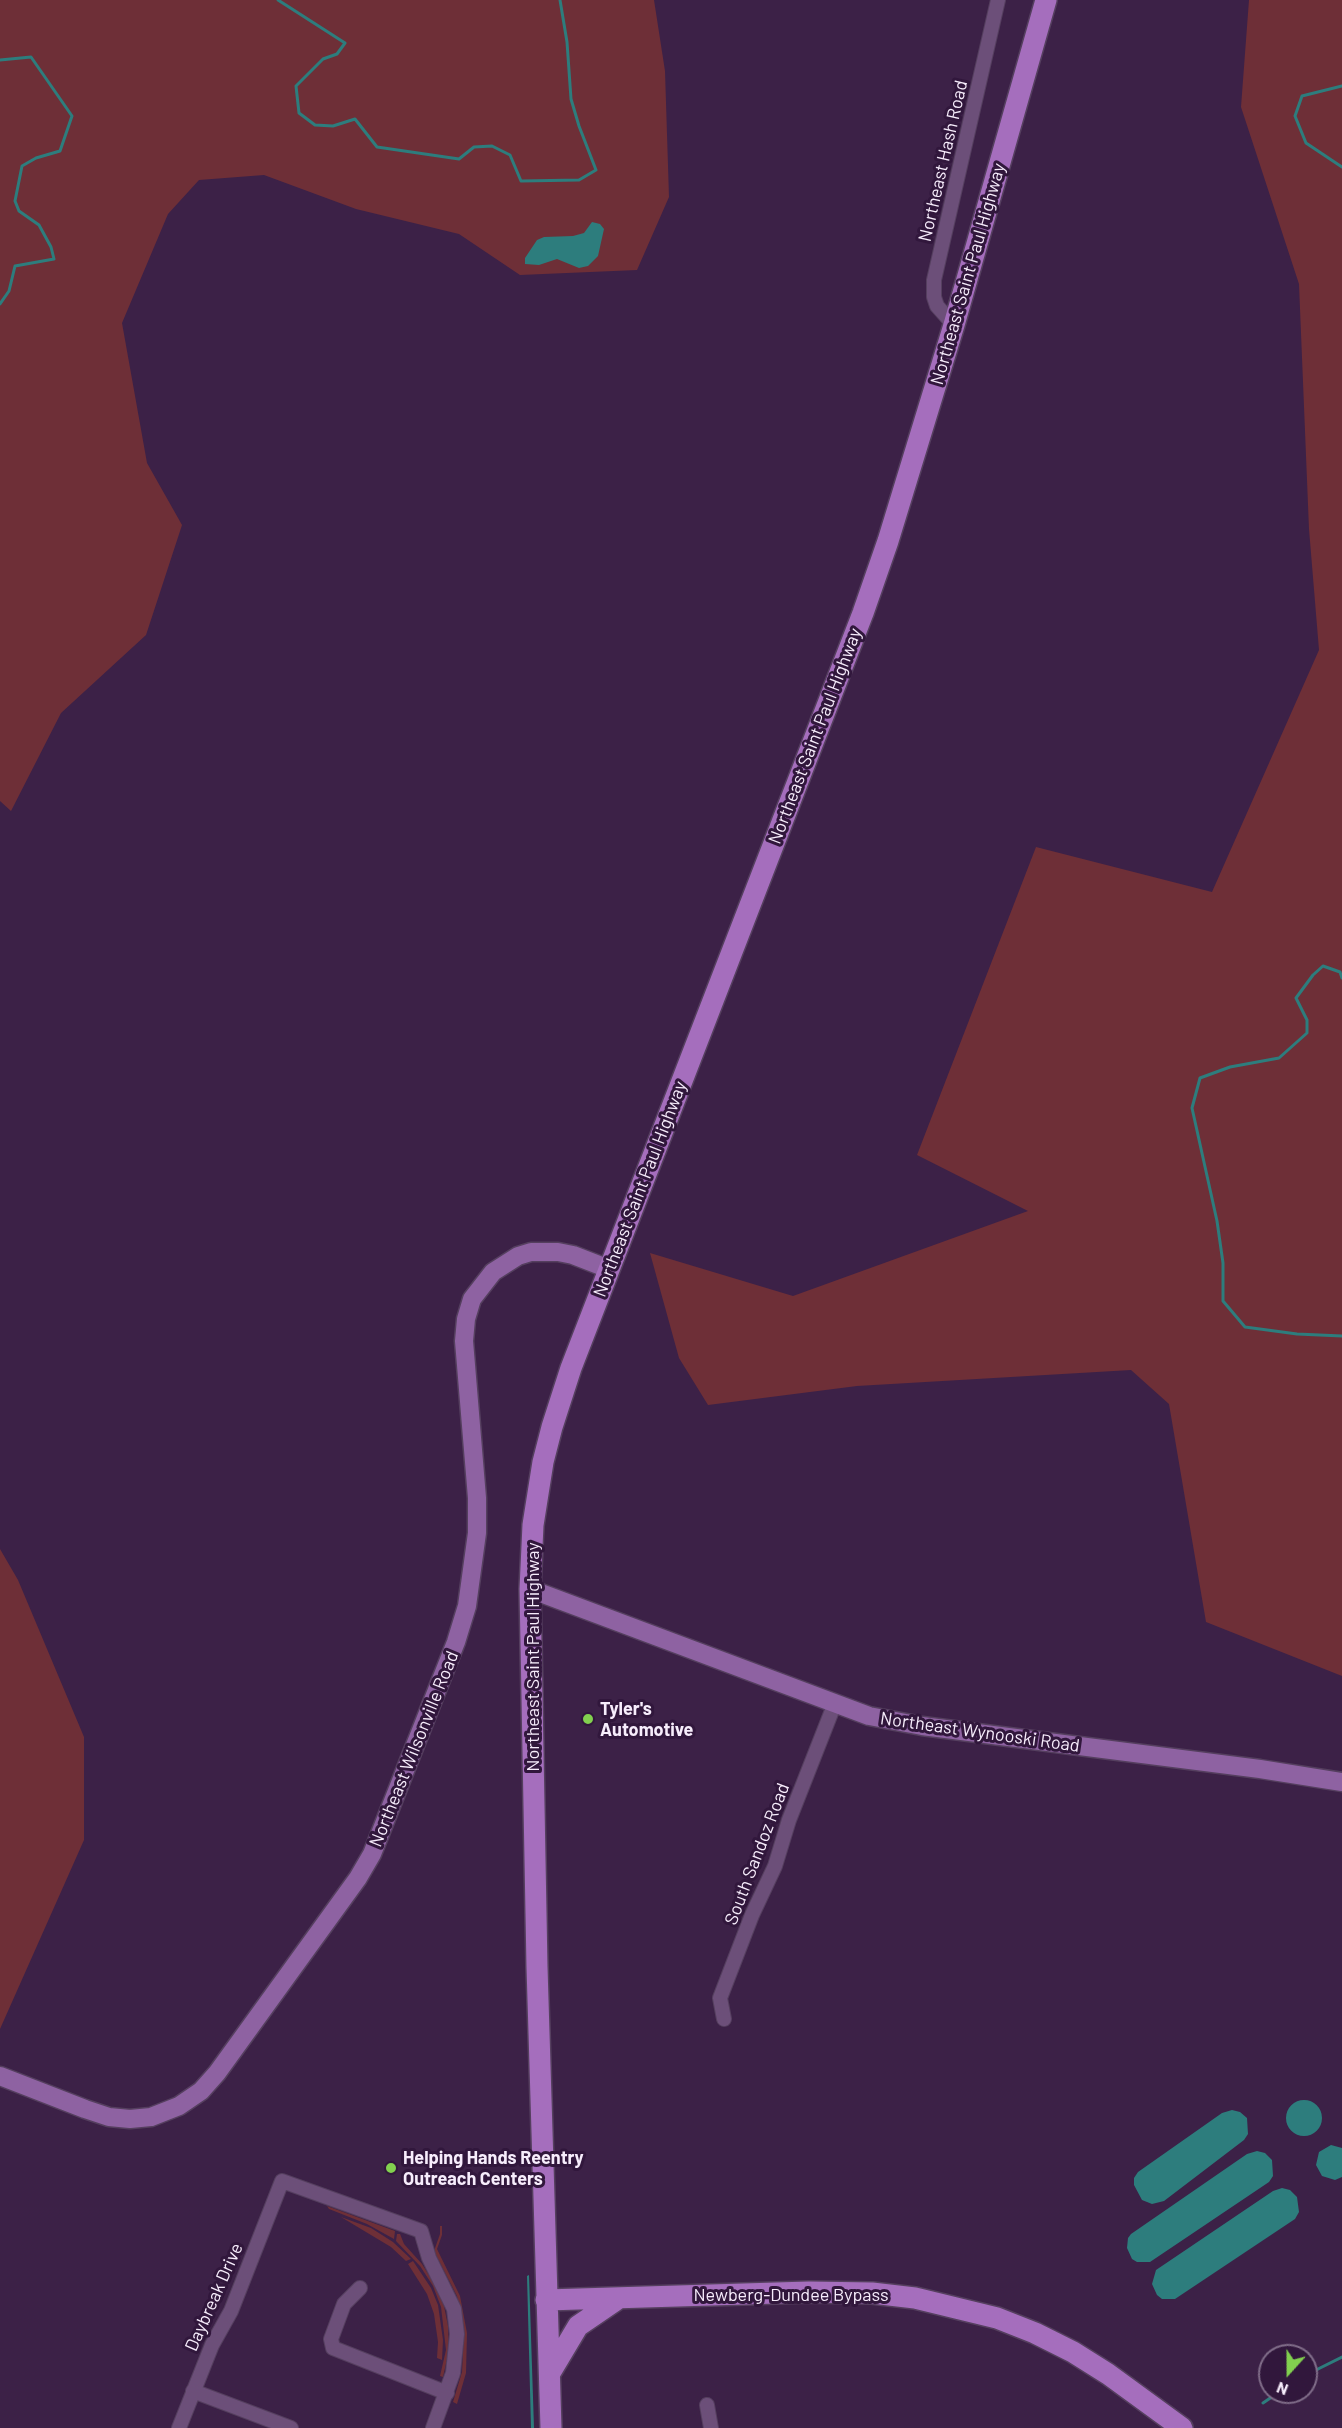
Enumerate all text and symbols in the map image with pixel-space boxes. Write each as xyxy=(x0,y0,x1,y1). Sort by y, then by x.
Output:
street label: Northeast Hash Road xyxy=(914,78,972,244)
street label: Northeast Saint Paul Highway xyxy=(926,161,1010,387)
street label: Northeast Saint Paul Highway xyxy=(764,625,866,847)
street label: Northeast Saint Paul Highway xyxy=(589,1078,691,1300)
street label: Northeast Saint Paul Highway xyxy=(522,1542,544,1772)
street label: Northeast Wilsonville Road xyxy=(365,1648,463,1850)
place label: Tyler's Automotive xyxy=(600,1698,693,1740)
street label: Northeast Wynooski Road xyxy=(879,1707,1081,1757)
marker: Tyler's Automotive xyxy=(581,1712,595,1726)
street label: South Sandoz Road xyxy=(720,1780,794,1928)
place label: Helping Hands Reentry Outreach Centers xyxy=(403,2147,584,2190)
marker: Helping Hands Reentry Outreach Centers xyxy=(384,2161,398,2175)
street label: Daybreak Drive xyxy=(181,2240,247,2354)
street label: Newberg-Dundee Bypass xyxy=(693,2284,889,2306)
north arrow xyxy=(1258,2344,1318,2404)
text: N xyxy=(1274,2379,1290,2400)

